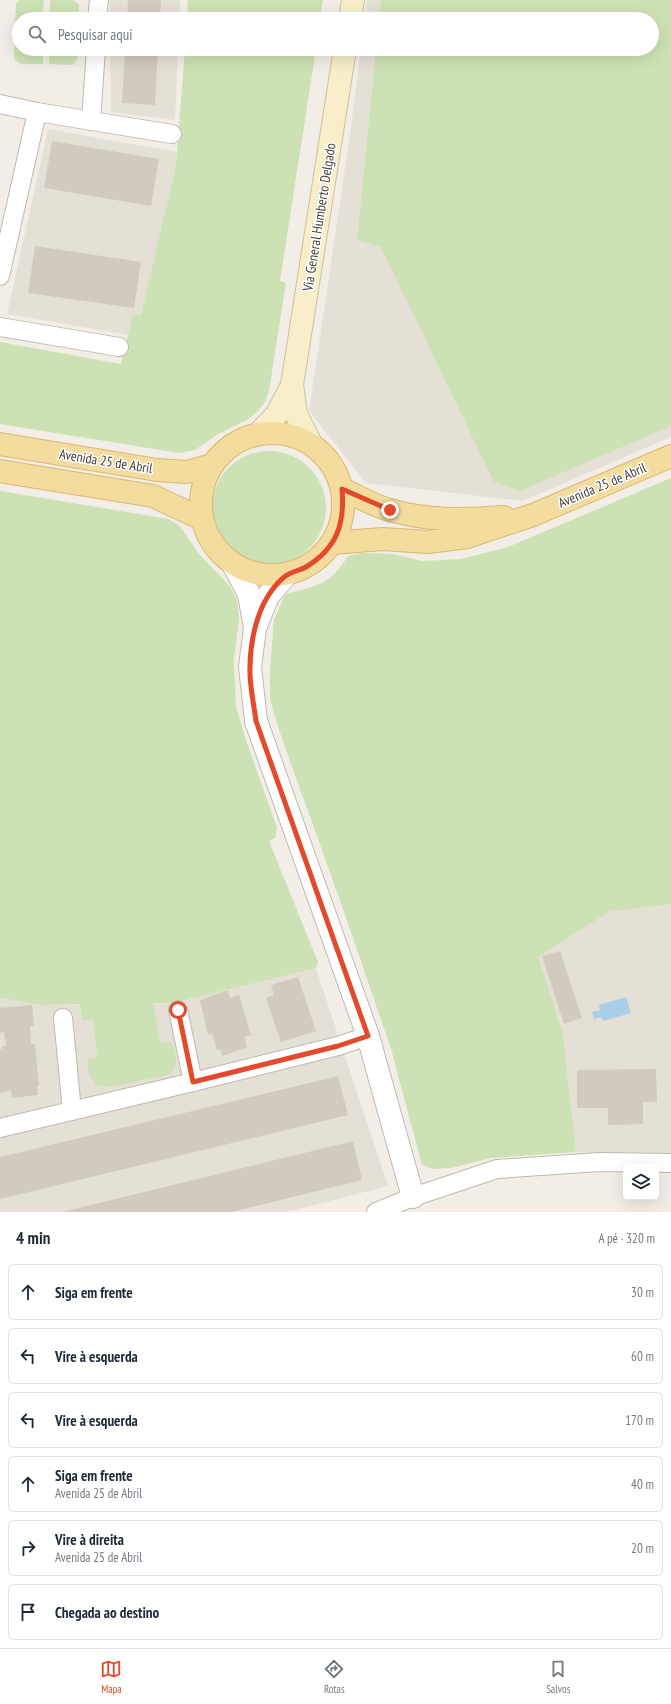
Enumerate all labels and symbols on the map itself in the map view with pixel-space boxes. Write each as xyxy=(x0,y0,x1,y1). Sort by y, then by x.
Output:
street label: Via General Humberto Delgado xyxy=(298,142,340,293)
street label: Avenida 25 de Abril xyxy=(58,445,155,477)
street label: Avenida 25 de Abril xyxy=(555,458,649,512)
route end xyxy=(381,501,399,519)
route start xyxy=(169,1001,187,1019)

